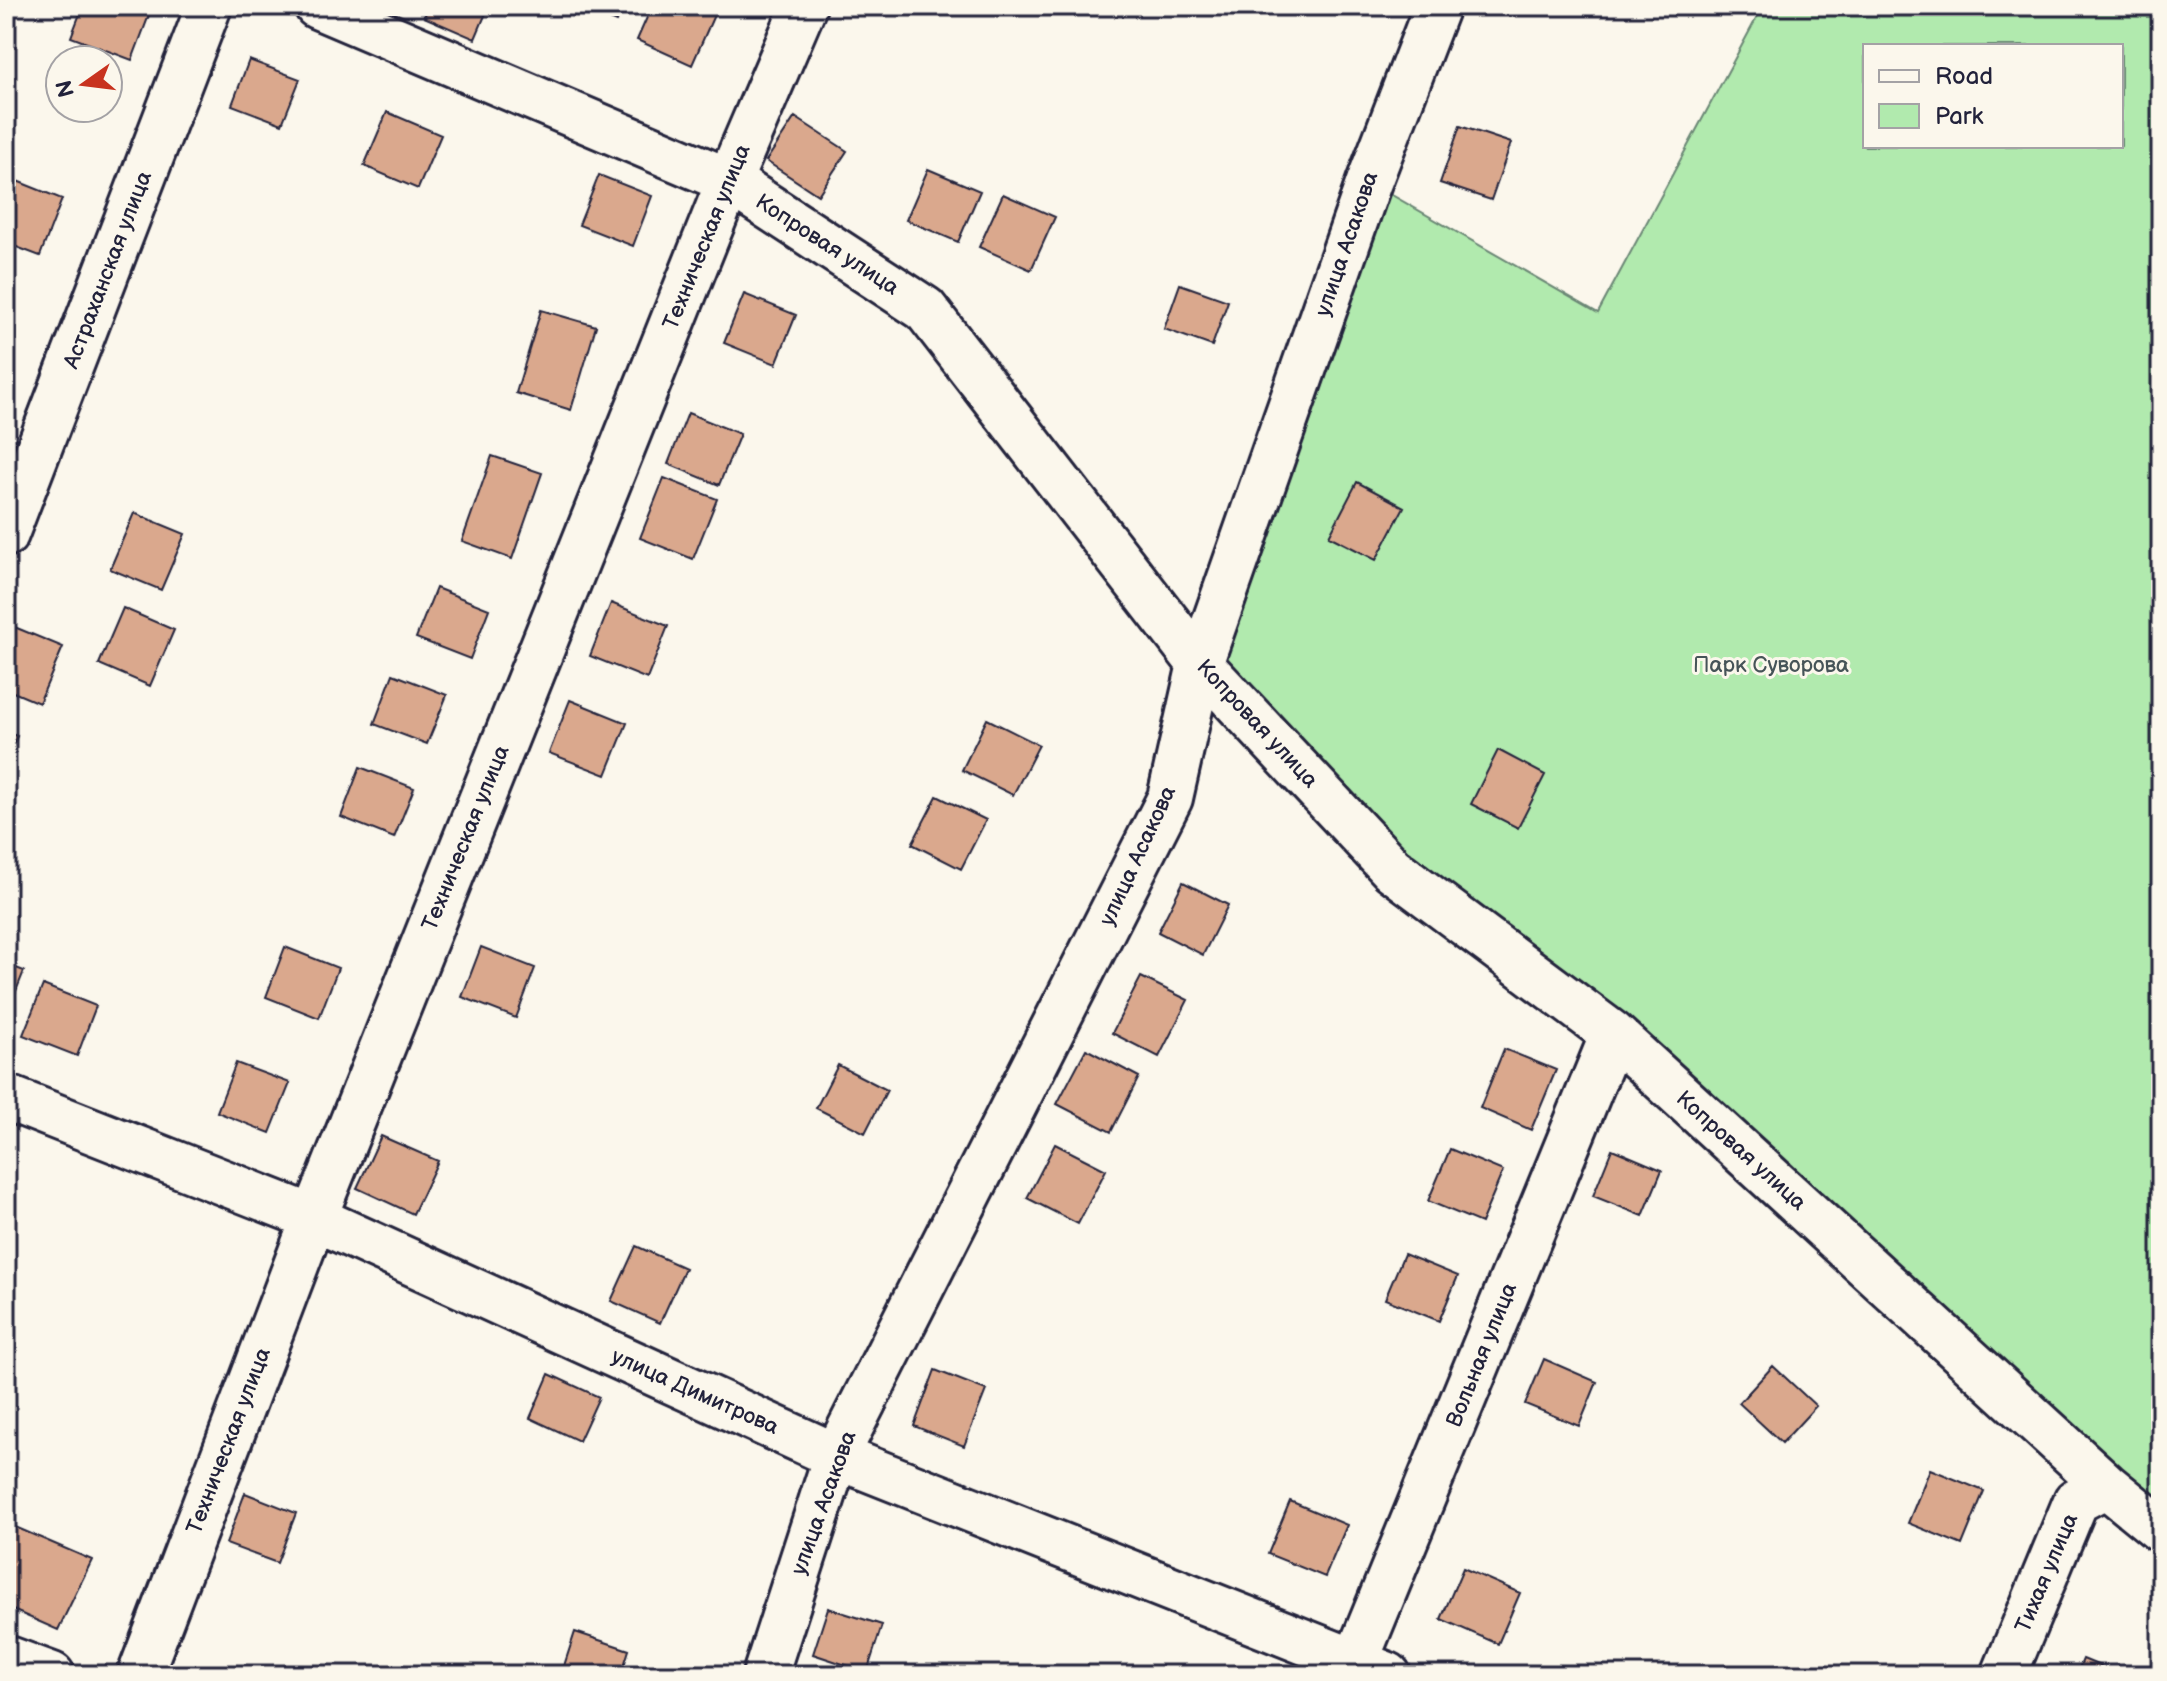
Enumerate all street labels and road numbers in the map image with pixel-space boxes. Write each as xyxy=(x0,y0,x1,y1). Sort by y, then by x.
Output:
street label: Техническая улица xyxy=(657,140,757,334)
street label: Астраханская улица xyxy=(58,168,158,373)
street label: улица Асакова xyxy=(1310,168,1384,320)
street label: Копровая улица xyxy=(750,189,904,301)
street label: Копровая улица xyxy=(1191,654,1323,794)
street label: Техническая улица xyxy=(416,741,516,935)
street label: улица Асакова xyxy=(1094,782,1182,930)
street label: Копровая улица xyxy=(1670,1085,1812,1217)
street label: Вольная улица xyxy=(1441,1279,1523,1431)
street label: улица Димитрова xyxy=(607,1343,783,1441)
street label: Техническая улица xyxy=(181,1344,277,1538)
street label: улица Асакова xyxy=(785,1427,863,1579)
street label: Тихая улица xyxy=(2010,1509,2084,1637)

